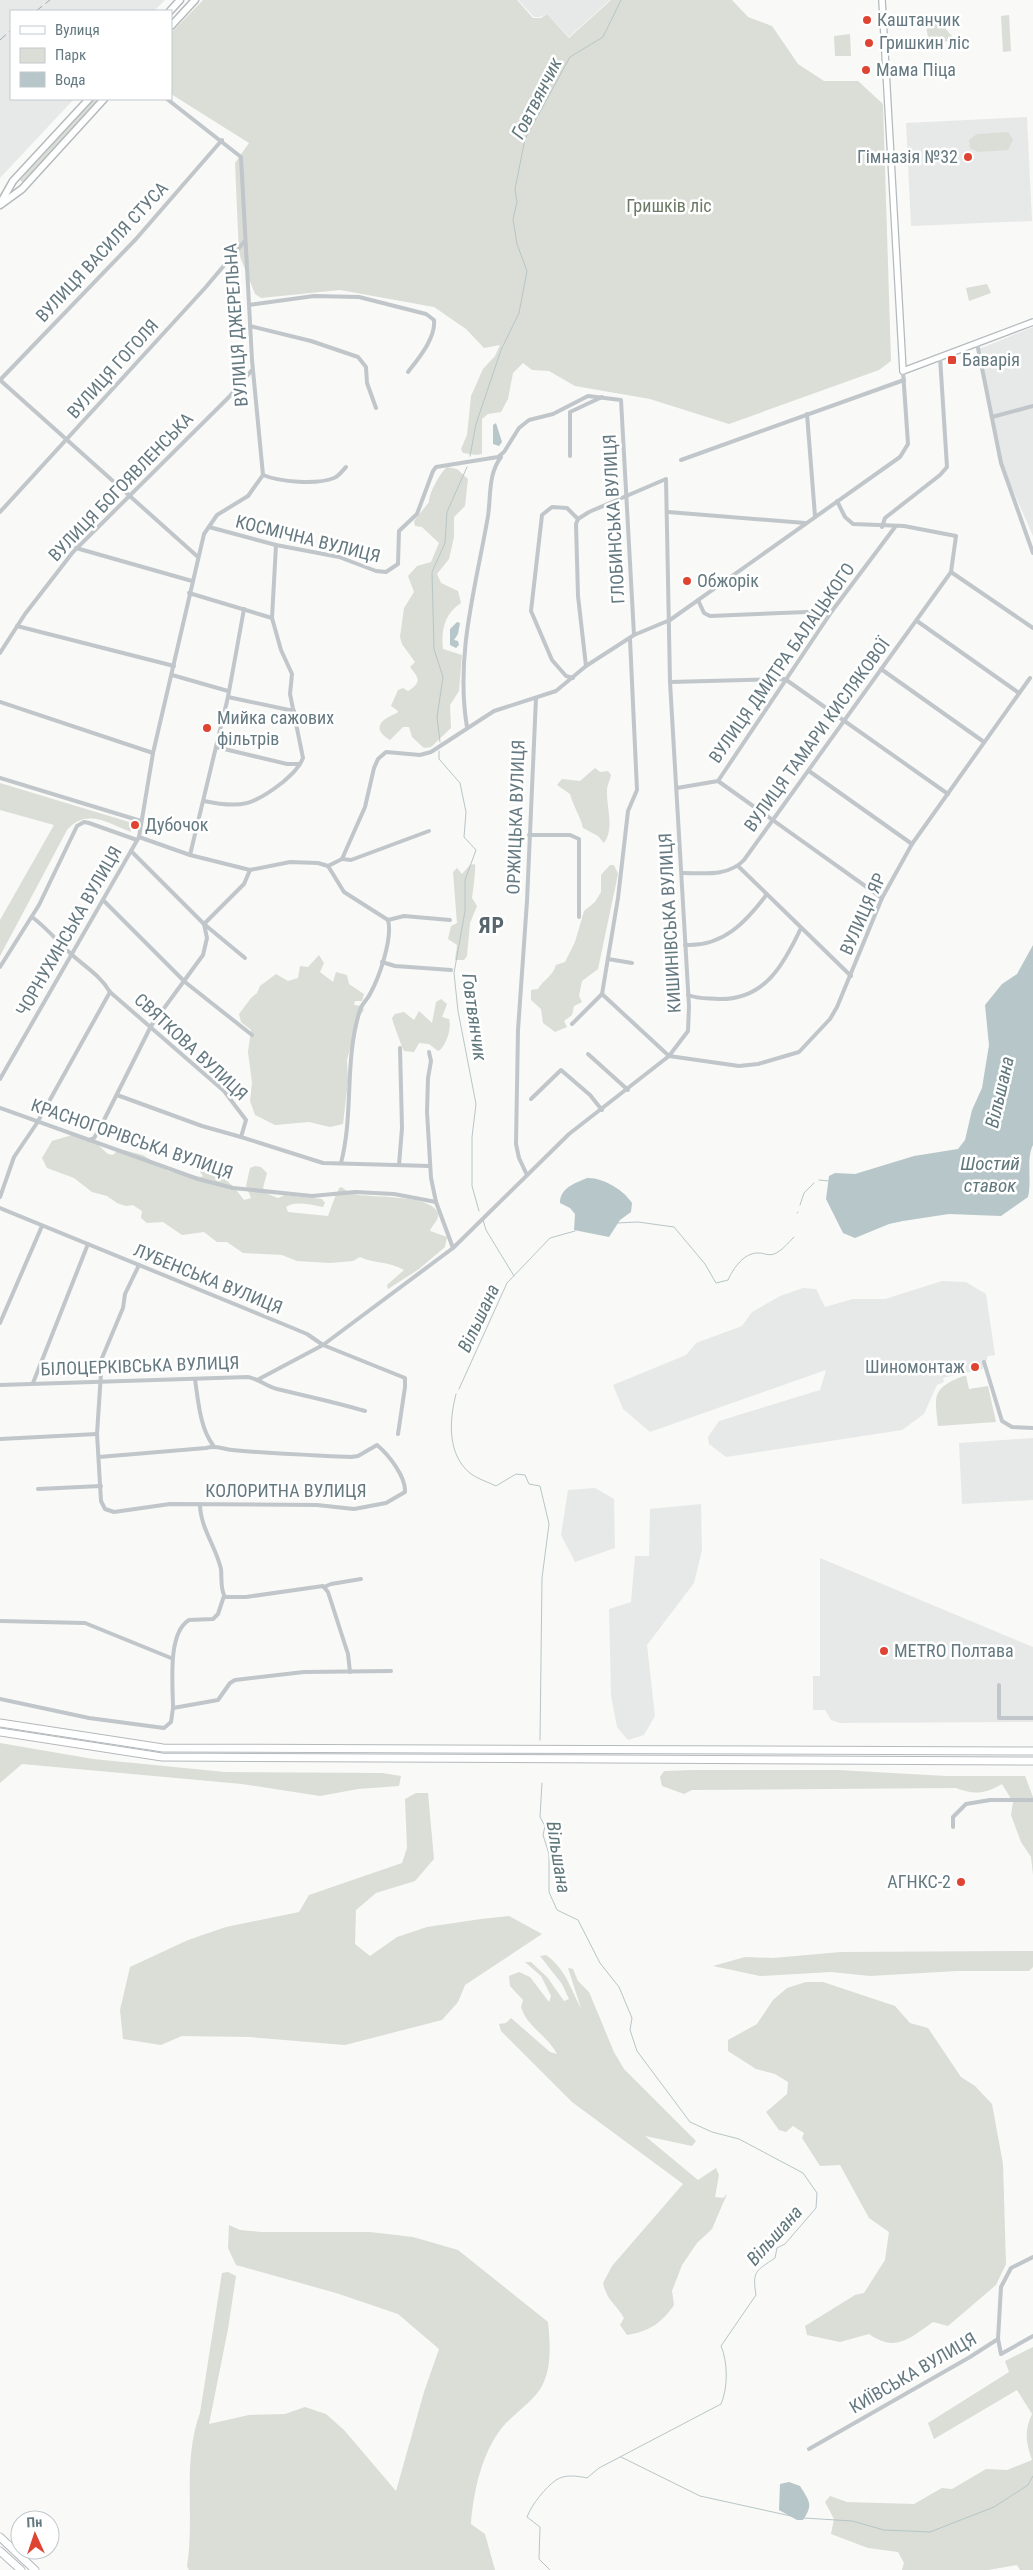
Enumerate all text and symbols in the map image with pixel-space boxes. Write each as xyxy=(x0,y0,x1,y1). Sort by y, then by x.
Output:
place label: Каштанчик xyxy=(877,9,960,30)
legend xyxy=(10,10,172,100)
marker: Каштанчик xyxy=(861,14,873,26)
text: Вулиця xyxy=(55,21,100,39)
place label: Гришкин ліс xyxy=(879,32,969,53)
marker: Гришкин ліс xyxy=(863,37,875,49)
text: Парк xyxy=(55,46,86,64)
water label: Говтвянчик xyxy=(506,53,567,143)
place label: Мама Піца xyxy=(876,59,956,80)
marker: Мама Піца xyxy=(860,64,872,76)
text: Вода xyxy=(55,71,85,89)
place label: Гімназія №32 xyxy=(857,146,958,167)
marker: Гімназія №32 xyxy=(962,151,974,163)
street label: ВУЛИЦЯ ВАСИЛЯ СТУСА xyxy=(31,177,172,326)
park label: Гришків ліс xyxy=(626,195,712,216)
street label: ВУЛИЦЯ ДЖЕРЕЛЬНА xyxy=(219,242,252,407)
street label: ВУЛИЦЯ ГОГОЛЯ xyxy=(63,315,163,423)
place label: Баварія xyxy=(962,349,1020,370)
marker: Баварія xyxy=(946,354,958,366)
street label: ВУЛИЦЯ БОГОЯВЛЕНСЬКА xyxy=(44,407,198,565)
street label: ГЛОБИНСЬКА ВУЛИЦЯ xyxy=(599,434,628,604)
street label: КОСМІЧНА ВУЛИЦЯ xyxy=(234,510,383,567)
street label: ВУЛИЦЯ ДМИТРА БАЛАЦЬКОГО xyxy=(704,559,859,767)
place label: Обжорік xyxy=(697,570,759,591)
marker: Обжорік xyxy=(681,575,693,587)
street label: ВУЛИЦЯ ТАМАРИ КИСЛЯКОВОЇ xyxy=(739,633,895,835)
place label: Мийка сажових фільтрів xyxy=(217,707,334,749)
marker: Мийка сажових фільтрів xyxy=(201,722,213,734)
street label: ОРЖИЦЬКА ВУЛИЦЯ xyxy=(502,739,529,895)
place label: Дубочок xyxy=(145,814,209,835)
marker: Дубочок xyxy=(129,819,141,831)
street label: КИШИНІВСЬКА ВУЛИЦЯ xyxy=(654,832,685,1014)
street label: ЧОРНУХИНСЬКА ВУЛИЦЯ xyxy=(11,842,126,1019)
street label: ВУЛИЦЯ ЯР xyxy=(835,870,890,958)
district label: ЯР xyxy=(478,913,505,938)
water label: Говтвянчик xyxy=(457,972,492,1063)
street label: СВЯТКОВА ВУЛИЦЯ xyxy=(130,989,252,1105)
water label: Вільшана xyxy=(980,1054,1019,1130)
street label: КРАСНОГОРІВСЬКА ВУЛИЦЯ xyxy=(28,1094,236,1183)
water label: Шостий ставок xyxy=(960,1152,1020,1197)
street label: ЛУБЕНСЬКА ВУЛИЦЯ xyxy=(131,1239,286,1318)
water label: Вільшана xyxy=(453,1280,504,1356)
street label: БІЛОЦЕРКІВСЬКА ВУЛИЦЯ xyxy=(40,1352,240,1379)
place label: Шиномонтаж xyxy=(865,1356,965,1377)
marker: Шиномонтаж xyxy=(969,1361,981,1373)
street label: КОЛОРИТНА ВУЛИЦЯ xyxy=(205,1480,367,1501)
place label: METRO Полтава xyxy=(894,1640,1014,1661)
marker: METRO Полтава xyxy=(878,1645,890,1657)
water label: Вільшана xyxy=(541,1819,576,1895)
place label: АГНКС-2 xyxy=(887,1871,951,1892)
marker: АГНКС-2 xyxy=(955,1876,967,1888)
water label: Вільшана xyxy=(742,2201,807,2270)
street label: КИЇВСЬКА ВУЛИЦЯ xyxy=(845,2328,980,2417)
north arrow xyxy=(10,2510,60,2560)
text: Пн xyxy=(26,2514,43,2530)

